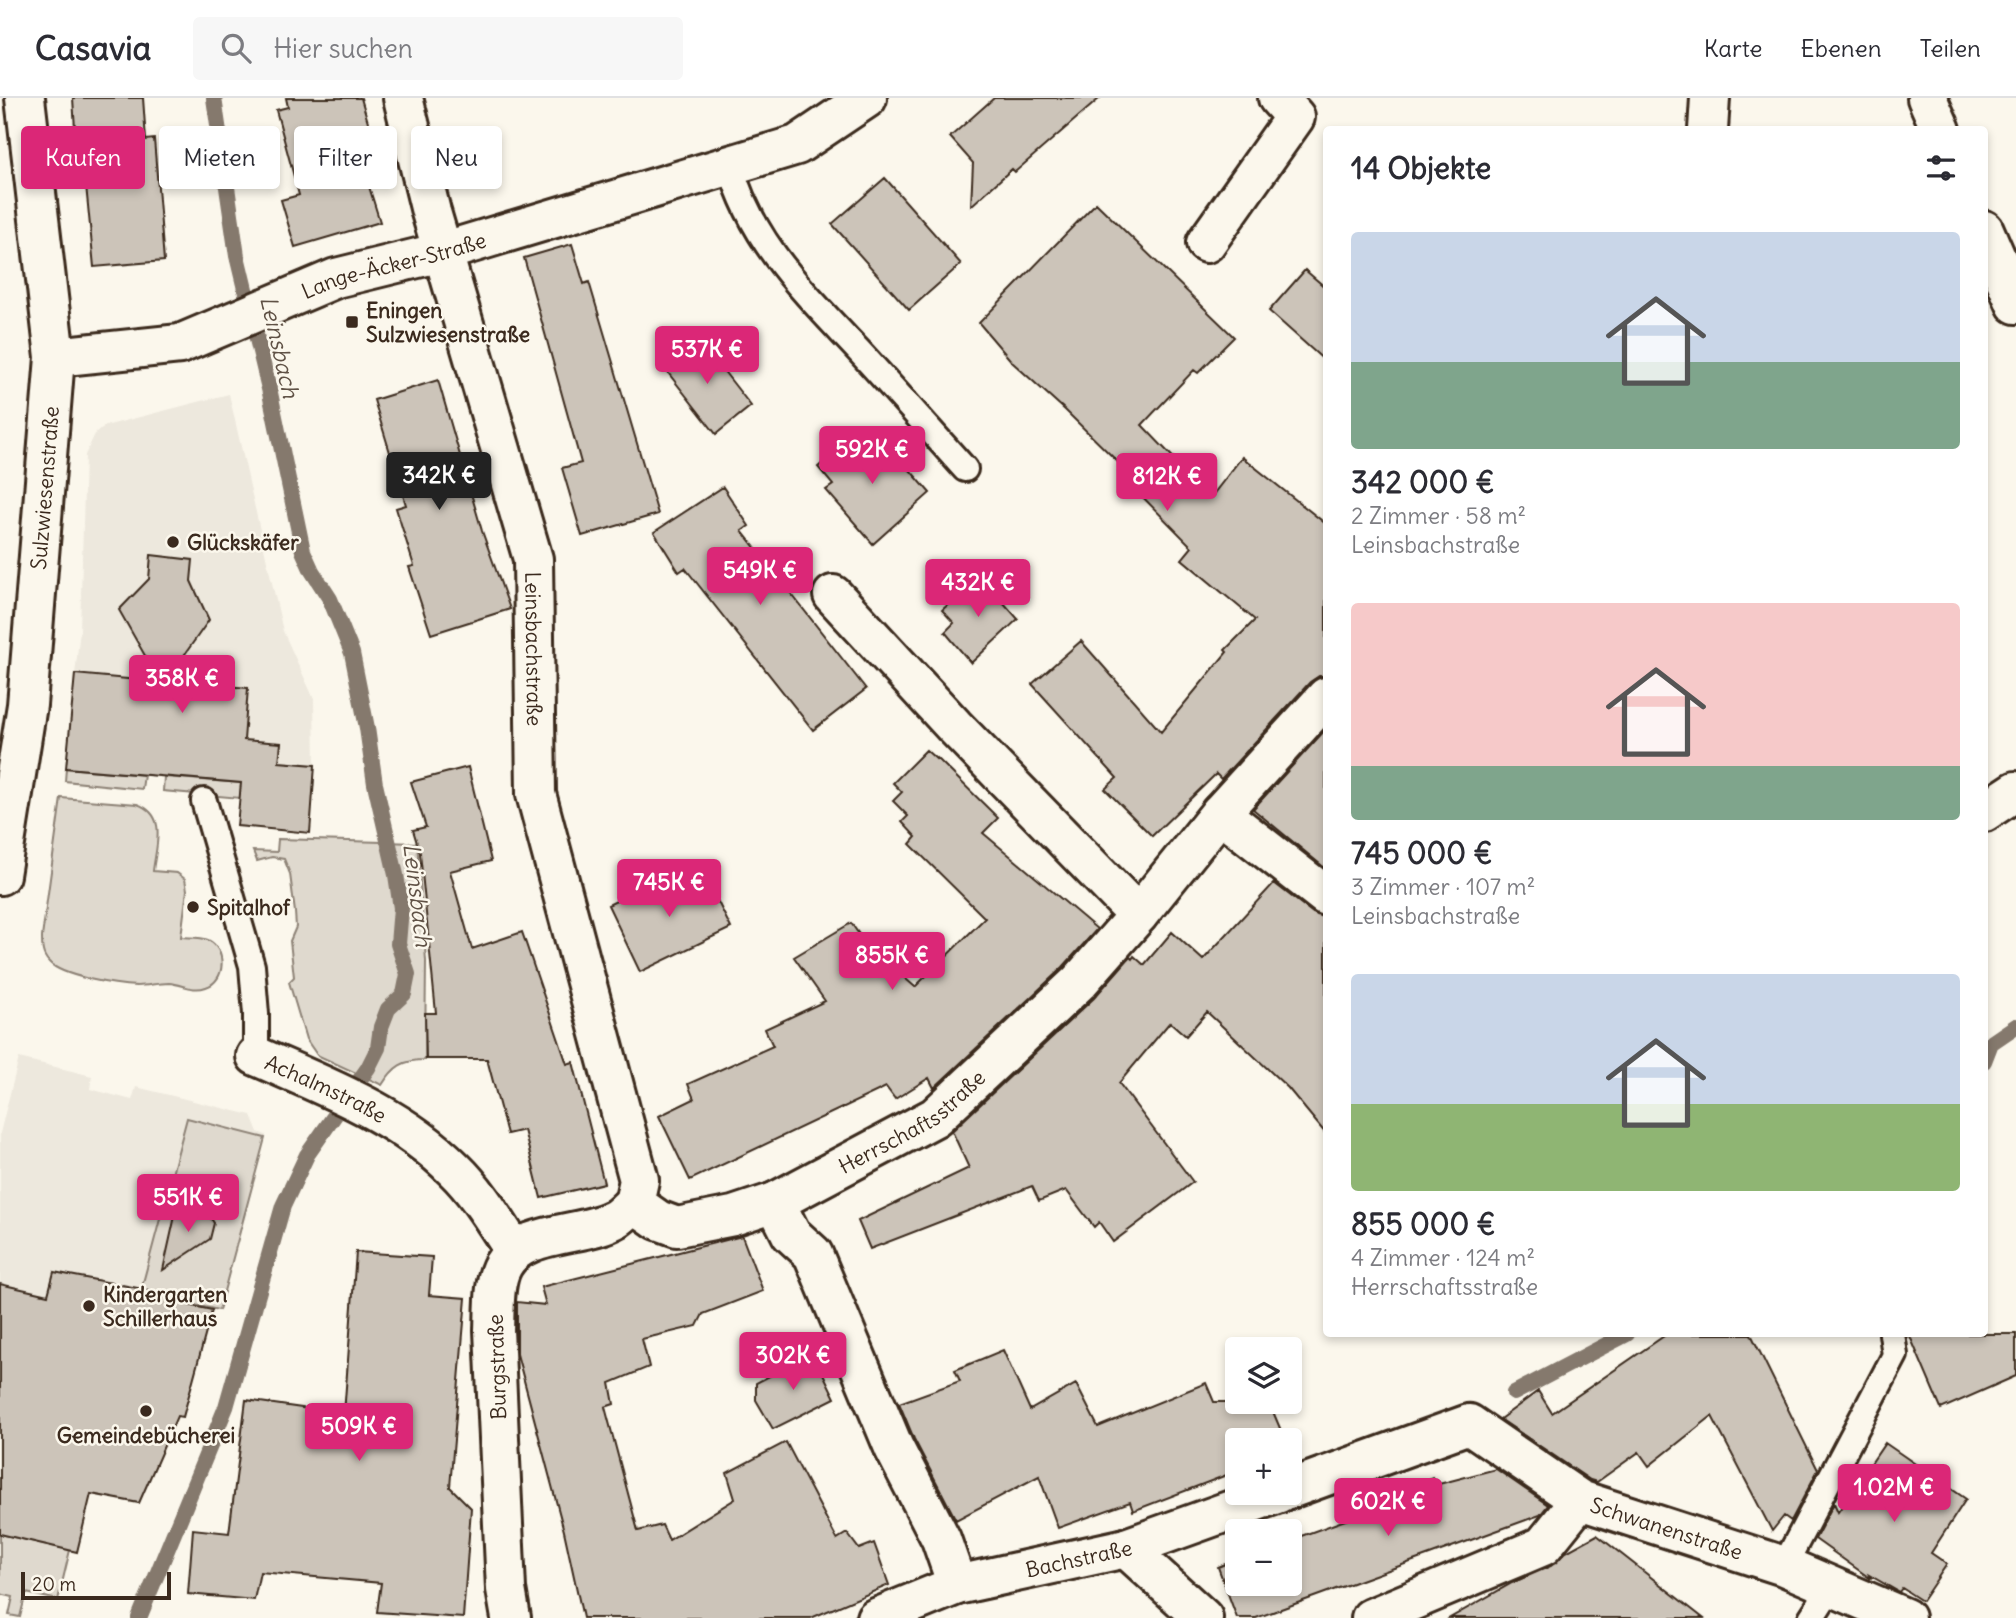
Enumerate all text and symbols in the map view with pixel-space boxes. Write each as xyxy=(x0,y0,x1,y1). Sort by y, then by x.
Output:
search box xyxy=(193,17,683,80)
text: Casavia xyxy=(35,27,151,69)
icon: search xyxy=(217,29,255,67)
text: Hier suchen xyxy=(273,32,413,65)
text: Karte xyxy=(1704,33,1763,63)
text: Ebenen xyxy=(1801,33,1882,63)
text: Teilen xyxy=(1920,33,1981,63)
chip: Kaufen xyxy=(21,126,145,189)
chip: Mieten xyxy=(159,126,280,189)
chip: Filter xyxy=(294,126,397,189)
chip: Neu xyxy=(411,126,502,189)
text: 14 Objekte xyxy=(1351,149,1491,187)
icon: filters xyxy=(1922,149,1960,187)
street label: Lange-Äcker-Straße xyxy=(297,226,489,305)
icon: home xyxy=(1593,278,1719,404)
water label: Leinsbach xyxy=(254,293,306,402)
place label: Eningen Sulzwiesenstraße xyxy=(366,297,530,348)
marker: Eningen Sulzwiesenstraße xyxy=(344,314,360,330)
pin: 537K € xyxy=(650,327,764,386)
text: 537K € xyxy=(671,334,743,363)
street label: Sulzwiesenstraße xyxy=(24,405,65,571)
pin: 592K € xyxy=(815,426,929,486)
text: 592K € xyxy=(835,434,909,463)
pin: 342K € xyxy=(382,452,496,512)
pin: 812K € xyxy=(1110,454,1224,513)
text: 342K € xyxy=(402,460,476,489)
text: 812K € xyxy=(1132,461,1202,490)
text: 342 000 € xyxy=(1351,463,1495,501)
text: 2 Zimmer · 58 m² xyxy=(1351,501,1526,530)
place label: Glückskäfer xyxy=(187,529,299,556)
text: Leinsbachstraße xyxy=(1351,530,1520,559)
marker: Glückskäfer xyxy=(165,534,181,550)
pin: 549K € xyxy=(703,547,817,607)
text: 549K € xyxy=(723,555,797,584)
pin: 432K € xyxy=(921,560,1035,619)
text: 432K € xyxy=(941,567,1015,596)
street label: Leinsbachstraße xyxy=(520,571,549,726)
icon: home xyxy=(1593,649,1719,775)
pin: 358K € xyxy=(125,656,239,715)
text: 358K € xyxy=(145,663,219,692)
text: 745 000 € xyxy=(1351,834,1492,872)
water label: Leinsbach xyxy=(397,842,439,949)
pin: 745K € xyxy=(612,860,726,919)
text: 745K € xyxy=(633,867,705,896)
text: 3 Zimmer · 107 m² xyxy=(1351,872,1535,901)
place label: Spitalhof xyxy=(207,894,291,921)
marker: Spitalhof xyxy=(185,899,201,915)
text: Leinsbachstraße xyxy=(1351,901,1520,930)
pin: 855K € xyxy=(835,932,949,992)
text: 855K € xyxy=(855,940,929,969)
icon: home xyxy=(1593,1020,1719,1146)
street label: Achalmstraße xyxy=(261,1048,392,1129)
street label: Herrschaftsstraße xyxy=(834,1064,990,1179)
pin: 551K € xyxy=(131,1174,245,1234)
text: 551K € xyxy=(153,1182,223,1211)
text: 855 000 € xyxy=(1351,1205,1496,1243)
text: 4 Zimmer · 124 m² xyxy=(1351,1243,1535,1272)
text: Herrschaftsstraße xyxy=(1351,1272,1538,1301)
place label: Kindergarten Schillerhaus xyxy=(103,1281,227,1332)
marker: Kindergarten Schillerhaus xyxy=(81,1298,97,1314)
street label: Burgstraße xyxy=(482,1314,512,1420)
pin: 302K € xyxy=(736,1332,850,1392)
map controls xyxy=(1225,1337,1302,1596)
button: layers xyxy=(1225,1337,1302,1414)
text: 302K € xyxy=(755,1340,831,1369)
marker: Gemeindebücherei xyxy=(138,1403,154,1419)
pin: 509K € xyxy=(302,1404,416,1463)
text: 509K € xyxy=(321,1411,397,1440)
place label: Gemeindebücherei xyxy=(57,1422,235,1449)
button: + xyxy=(1225,1428,1302,1505)
pin: 1.02M € xyxy=(1829,1464,1959,1524)
text: 1.02M € xyxy=(1854,1472,1934,1501)
pin: 602K € xyxy=(1331,1478,1445,1538)
text: 602K € xyxy=(1350,1486,1426,1515)
street label: Schwanenstraße xyxy=(1587,1491,1746,1565)
button: − xyxy=(1225,1519,1302,1596)
street label: Bachstraße xyxy=(1023,1534,1134,1583)
scale bar xyxy=(21,1569,172,1601)
text: 20 m xyxy=(32,1572,76,1596)

